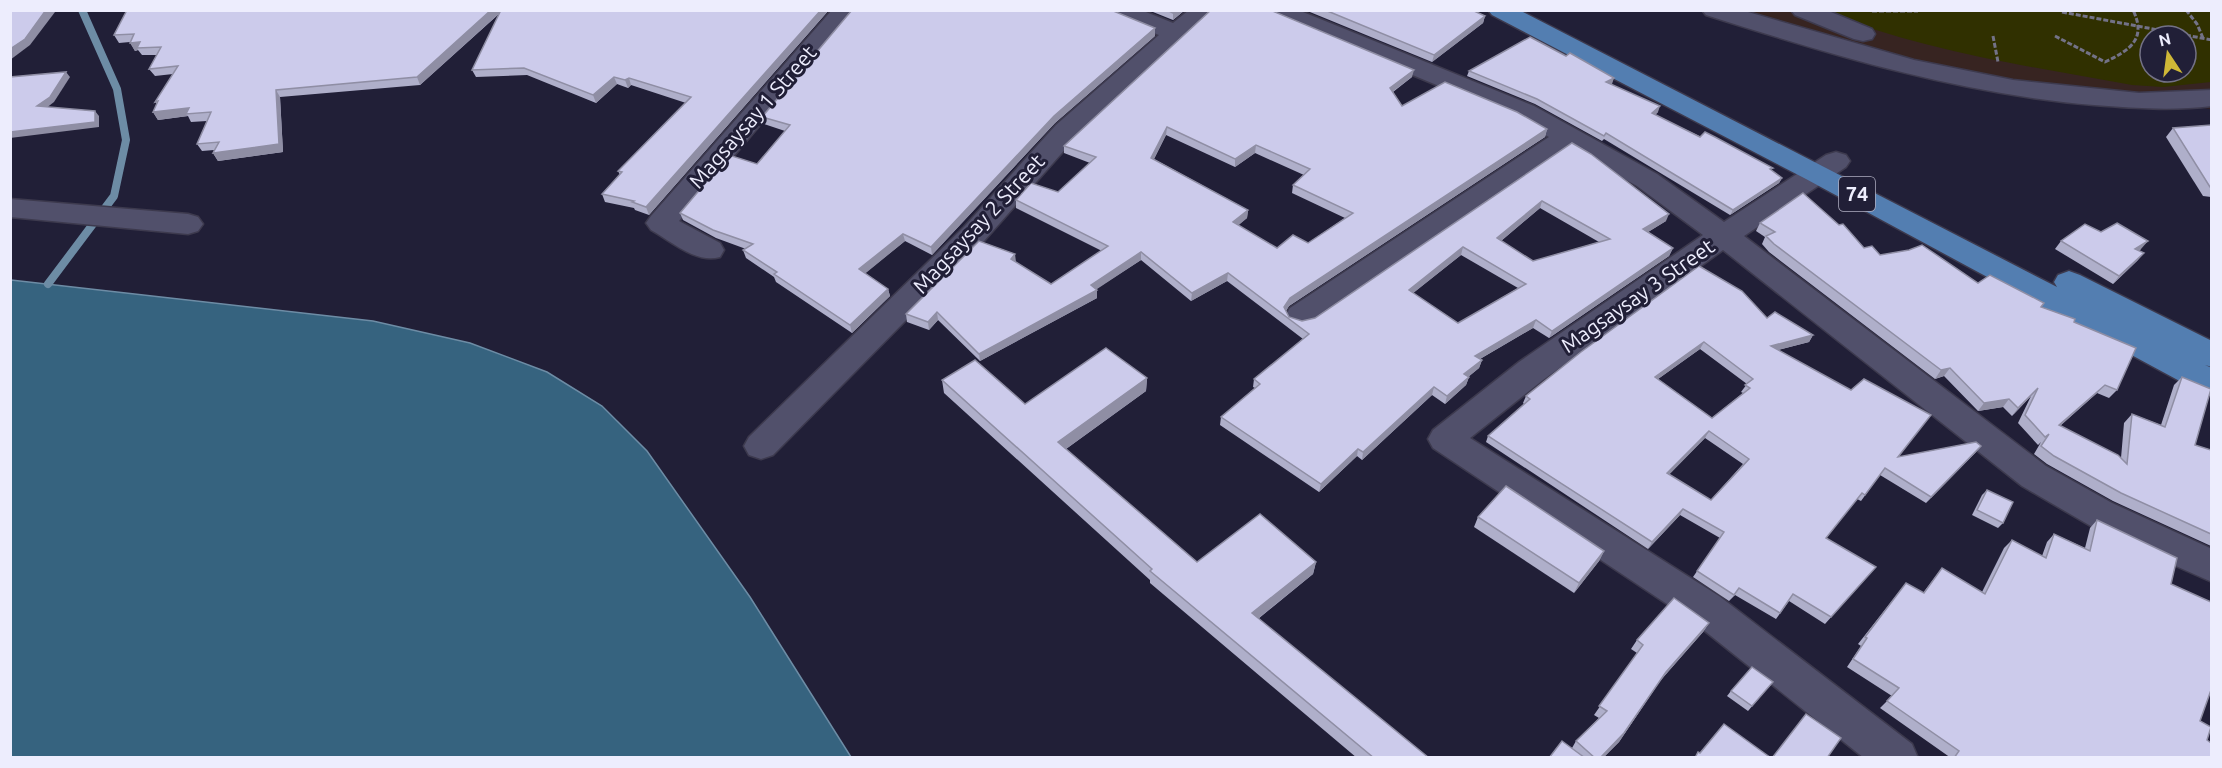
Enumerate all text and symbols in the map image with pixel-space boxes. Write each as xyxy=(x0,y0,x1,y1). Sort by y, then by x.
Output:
north arrow xyxy=(2138,24,2198,84)
text: N xyxy=(2157,29,2172,49)
street label: Magsaysay 1 Street xyxy=(684,40,821,193)
street label: Magsaysay 2 Street xyxy=(908,149,1049,298)
road number: 74 xyxy=(1839,177,1875,211)
street label: Magsaysay 3 Street xyxy=(1556,233,1719,357)

